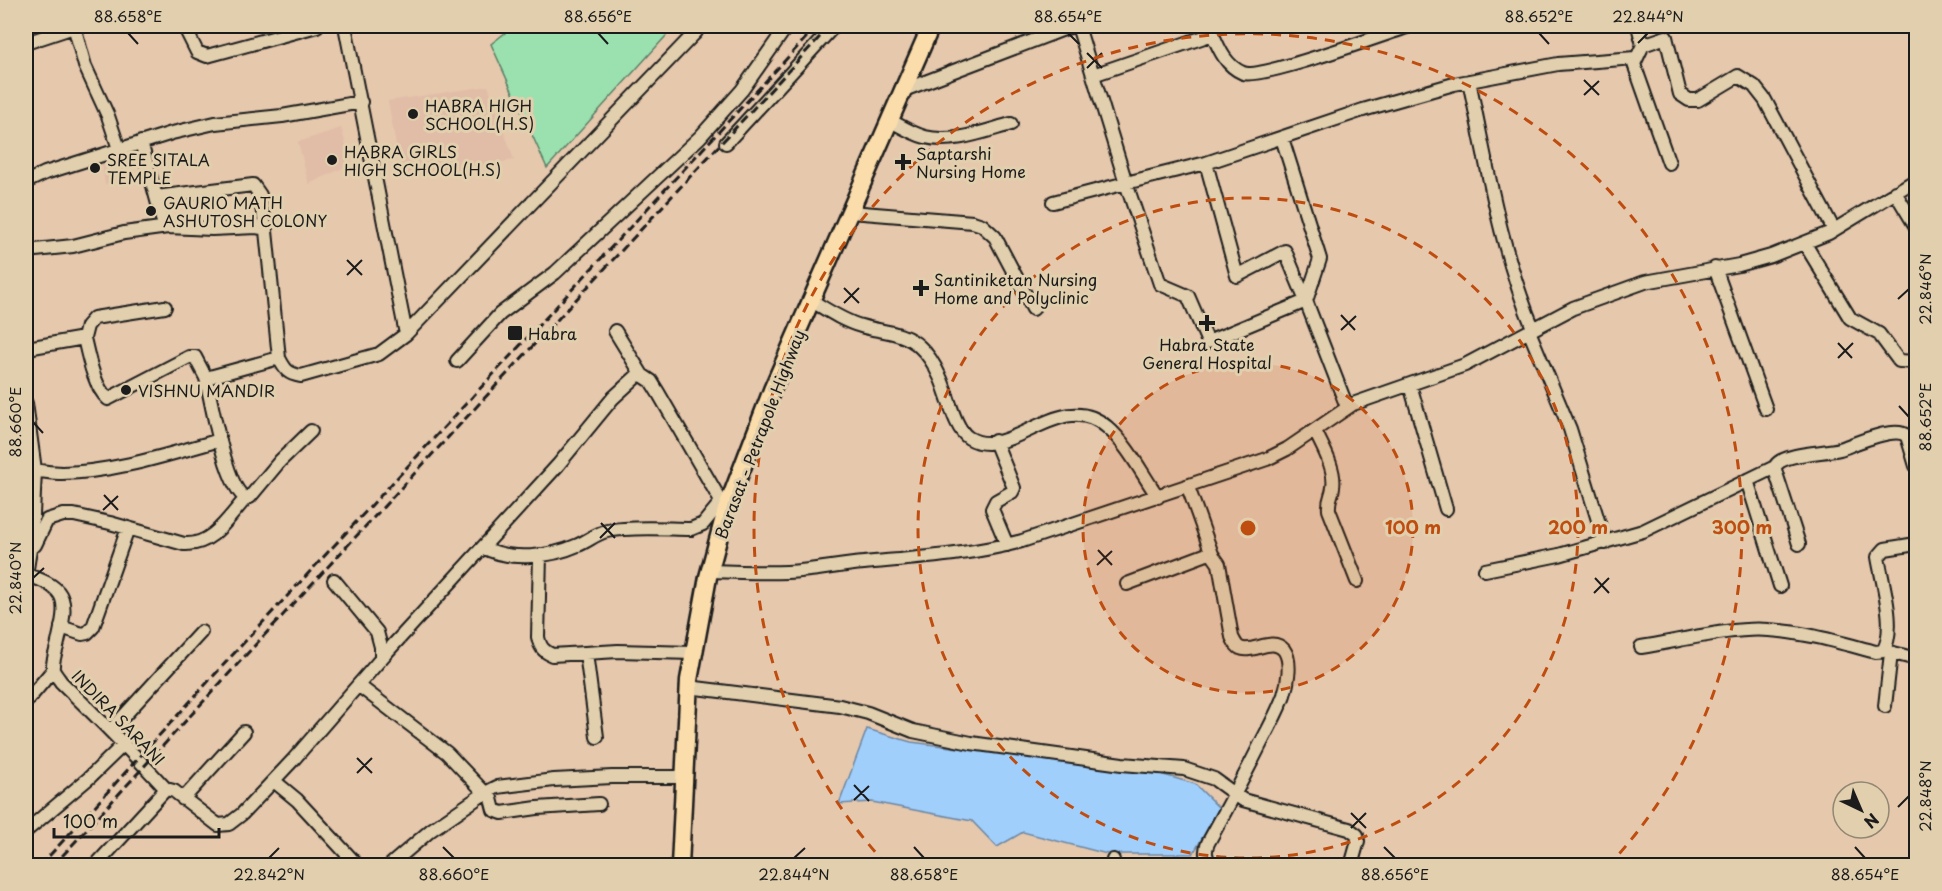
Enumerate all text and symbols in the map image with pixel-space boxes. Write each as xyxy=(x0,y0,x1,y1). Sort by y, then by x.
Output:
text: 88.658°E xyxy=(94,4,162,27)
text: 88.656°E xyxy=(564,4,632,27)
text: 88.654°E xyxy=(1034,4,1102,27)
text: 88.652°E xyxy=(1505,4,1573,27)
text: 22.844°N xyxy=(1612,4,1684,27)
place label: HABRA HIGH SCHOOL(H.S) xyxy=(425,93,534,135)
marker: HABRA HIGH SCHOOL(H.S) xyxy=(406,107,420,121)
place label: HABRA GIRLS HIGH SCHOOL(H.S) xyxy=(344,139,501,181)
place label: Saptarshi Nursing Home xyxy=(916,141,1026,183)
place label: SREE SITALA TEMPLE xyxy=(107,147,210,189)
marker: HABRA GIRLS HIGH SCHOOL(H.S) xyxy=(325,153,339,167)
marker: Saptarshi Nursing Home xyxy=(894,153,912,171)
marker: SREE SITALA TEMPLE xyxy=(88,161,102,175)
place label: GAURIO MATH ASHUTOSH COLONY xyxy=(163,190,327,232)
marker: GAURIO MATH ASHUTOSH COLONY xyxy=(144,204,158,218)
text: 22.846°N xyxy=(1913,253,1936,325)
place label: Santiniketan Nursing Home and Polyclinic xyxy=(934,267,1097,309)
marker: Santiniketan Nursing Home and Polyclinic xyxy=(912,279,930,297)
marker: Habra State General Hospital xyxy=(1198,314,1216,332)
place label: Habra xyxy=(528,321,577,345)
marker: Habra xyxy=(506,324,524,342)
street label: Barasat - Petrapole Highway xyxy=(708,326,810,542)
place label: Habra State General Hospital xyxy=(1142,332,1272,374)
place label: VISHNU MANDIR xyxy=(138,378,275,402)
marker: VISHNU MANDIR xyxy=(119,383,133,397)
text: 88.652°E xyxy=(1913,383,1936,451)
text: 88.660°E xyxy=(3,387,26,457)
text: 100 m xyxy=(1385,513,1441,540)
text: 200 m xyxy=(1548,513,1608,540)
text: 300 m xyxy=(1712,513,1772,540)
centre of rings xyxy=(1238,518,1258,538)
text: 22.840°N xyxy=(3,542,26,614)
street label: INDIRA SARANI xyxy=(67,664,171,770)
text: 22.848°N xyxy=(1913,760,1936,832)
north arrow xyxy=(1831,780,1891,840)
scale bar xyxy=(54,801,219,839)
text: 100 m xyxy=(63,807,118,834)
text: N xyxy=(1859,808,1885,835)
text: 22.842°N xyxy=(233,862,305,885)
text: 88.660°E xyxy=(419,862,489,885)
text: 22.844°N xyxy=(758,862,830,885)
text: 88.658°E xyxy=(890,862,958,885)
text: 88.656°E xyxy=(1361,862,1429,885)
text: 88.654°E xyxy=(1831,862,1899,885)

